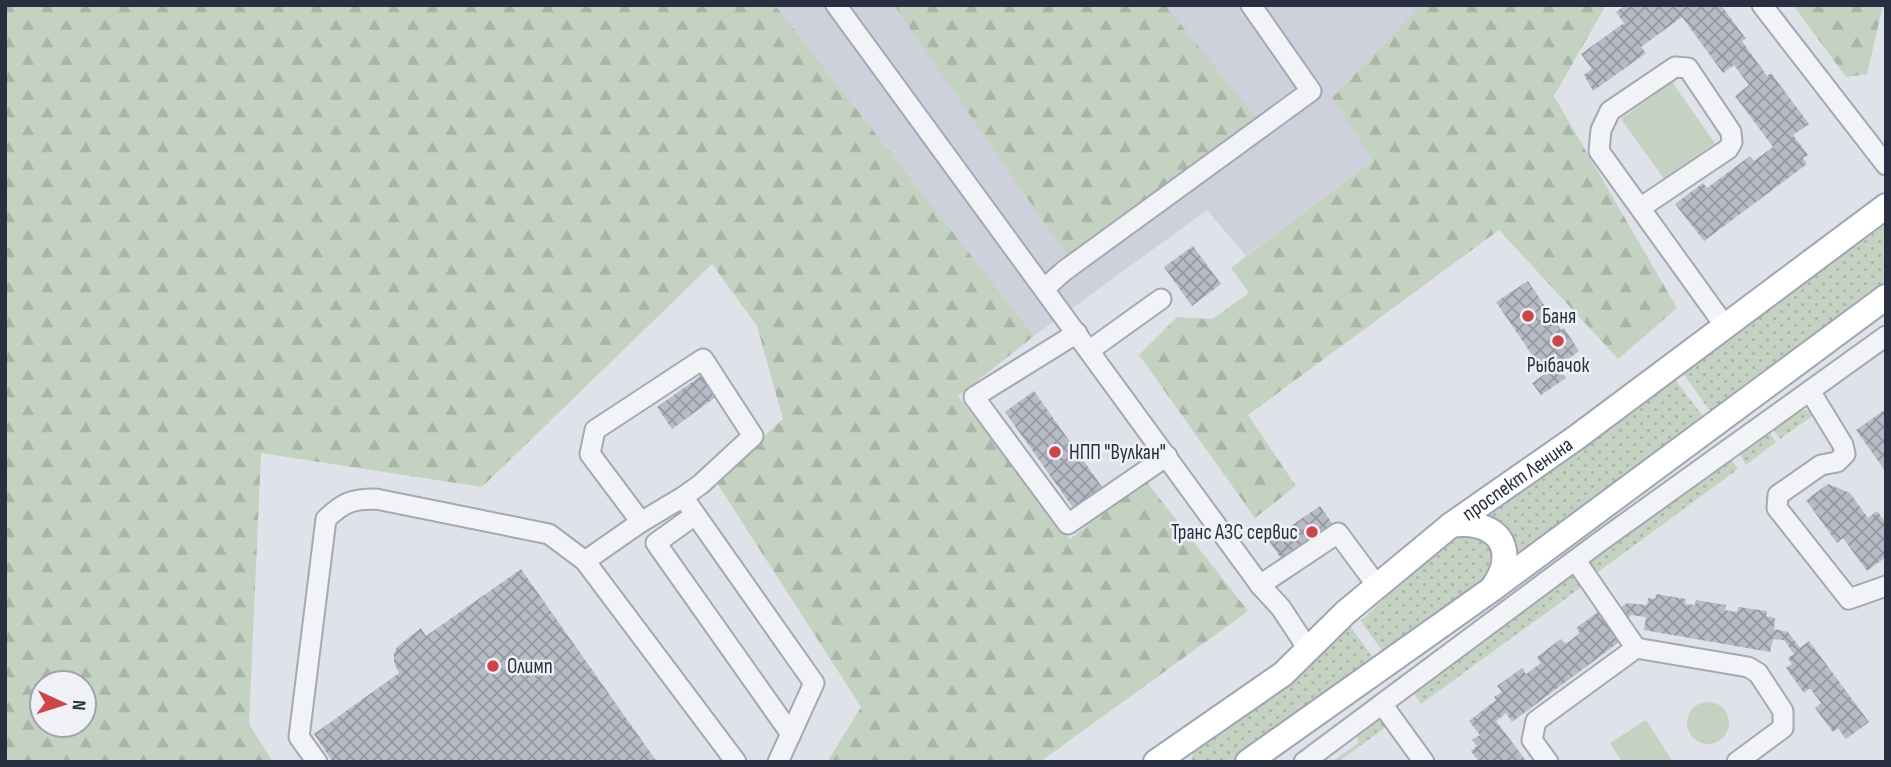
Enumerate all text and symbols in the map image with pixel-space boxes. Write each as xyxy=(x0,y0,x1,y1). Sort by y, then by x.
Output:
place label: Баня xyxy=(1542,304,1576,329)
marker: Баня xyxy=(1520,308,1536,324)
marker: Рыбачок xyxy=(1550,333,1566,349)
place label: Рыбачок xyxy=(1527,353,1589,378)
street label: проспект Ленина xyxy=(1457,432,1577,526)
place label: НПП "Вулкан" xyxy=(1069,440,1166,465)
marker: НПП "Вулкан" xyxy=(1047,444,1063,460)
place label: Транс АЗС сервис xyxy=(1171,520,1298,545)
marker: Транс АЗС сервис xyxy=(1304,524,1320,540)
place label: Олимп xyxy=(507,654,553,679)
marker: Олимп xyxy=(485,658,501,674)
north arrow xyxy=(28,669,98,739)
text: N xyxy=(67,699,90,711)

